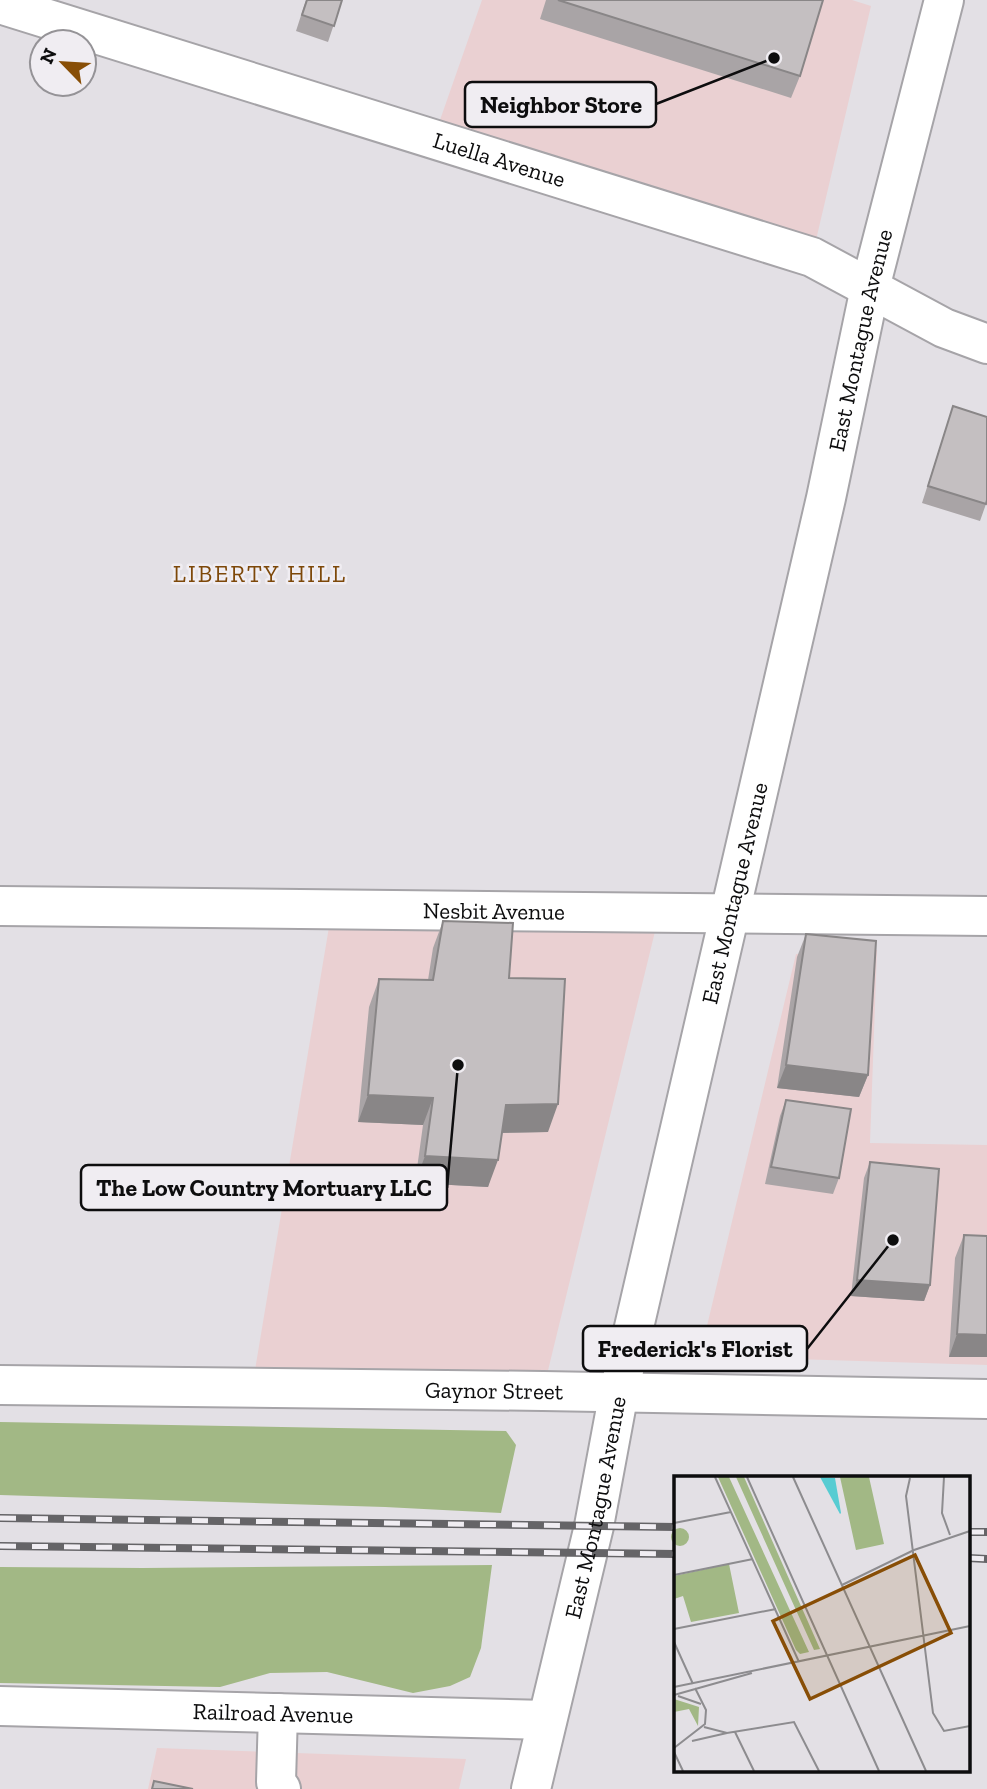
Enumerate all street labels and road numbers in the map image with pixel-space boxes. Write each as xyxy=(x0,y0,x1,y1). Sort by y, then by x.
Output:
street label: Luella Avenue xyxy=(430,126,569,193)
street label: East Montague Avenue xyxy=(822,226,899,454)
street label: East Montague Avenue xyxy=(695,779,774,1007)
street label: Nesbit Avenue xyxy=(423,896,565,926)
street label: Gaynor Street xyxy=(425,1376,564,1405)
street label: East Montague Avenue xyxy=(558,1394,632,1621)
street label: Railroad Avenue xyxy=(192,1697,354,1729)

